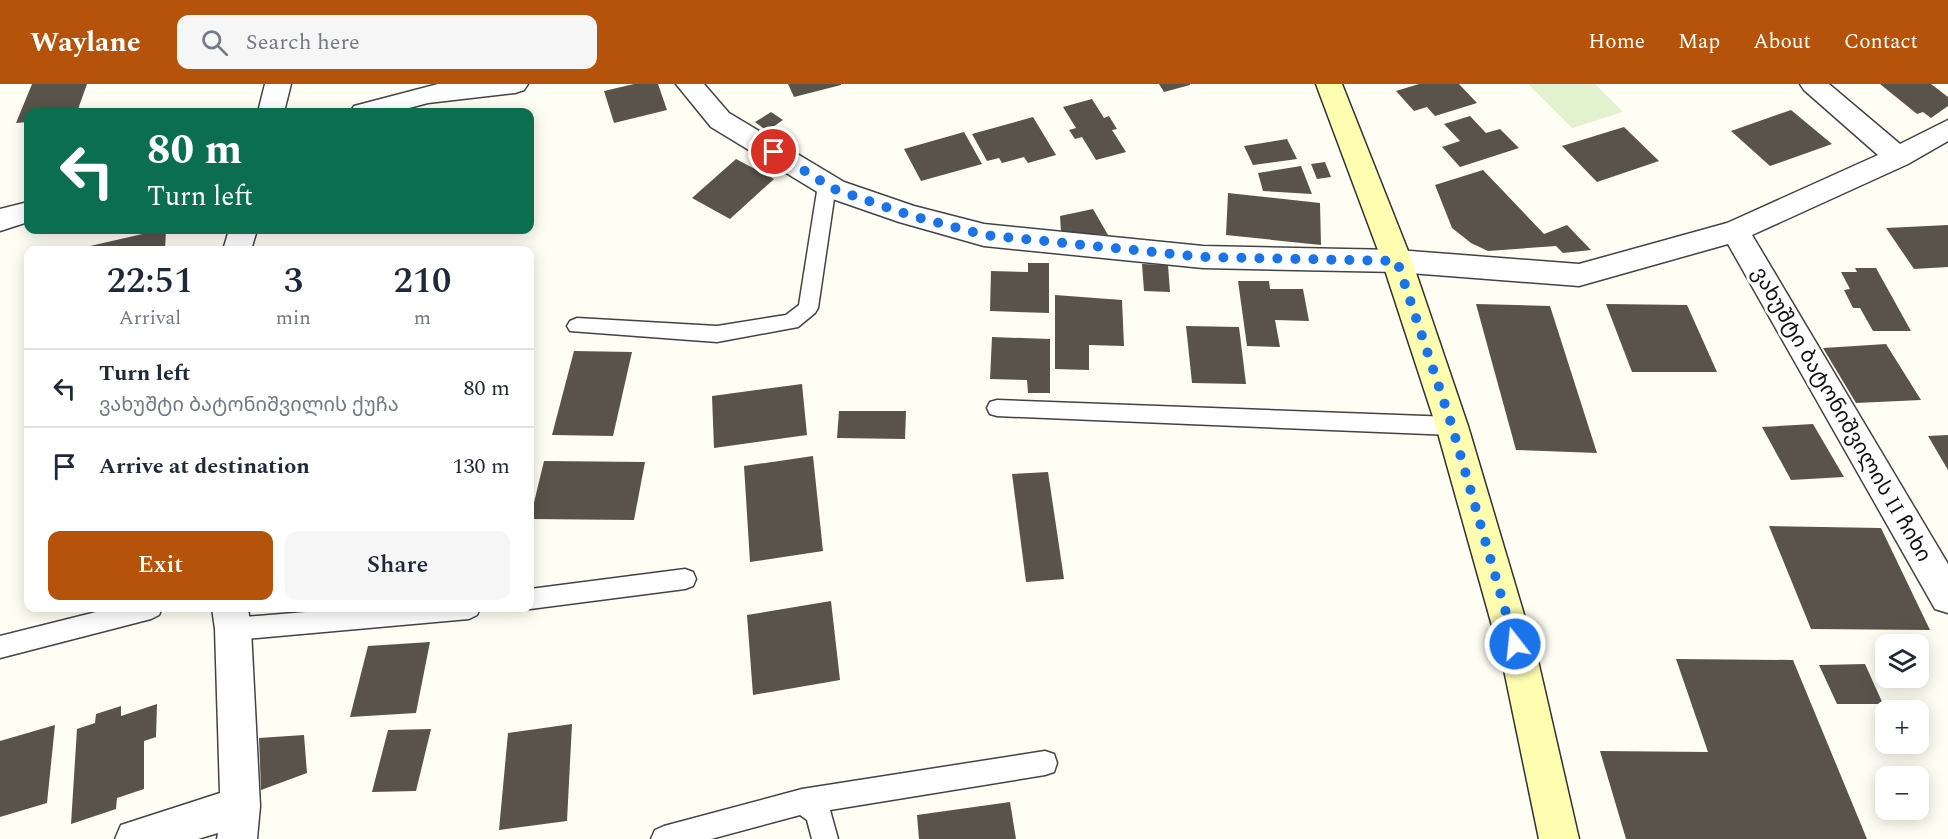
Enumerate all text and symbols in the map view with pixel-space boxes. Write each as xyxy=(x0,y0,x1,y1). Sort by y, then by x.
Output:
search box xyxy=(177,15,597,69)
text: Waylane xyxy=(30,21,141,64)
icon: search xyxy=(198,26,231,59)
text: Search here xyxy=(246,26,360,59)
text: Home xyxy=(1588,26,1645,58)
text: Map xyxy=(1678,26,1720,58)
text: About xyxy=(1753,26,1811,58)
text: Contact xyxy=(1844,26,1918,58)
text: 80 m xyxy=(147,119,242,182)
pin xyxy=(748,126,799,177)
icon: left xyxy=(48,132,126,210)
icon: arrive xyxy=(757,135,790,168)
text: Turn left xyxy=(147,176,253,218)
text: 22:51 xyxy=(107,254,193,309)
text: 3 xyxy=(284,254,303,309)
text: 210 xyxy=(393,254,451,309)
street label: ვახუშტი ბატონიშვილის II ჩიხი xyxy=(1743,261,1939,568)
text: Arrival xyxy=(119,303,181,333)
text: min xyxy=(276,303,311,333)
text: m xyxy=(414,303,431,333)
text: Turn left xyxy=(99,357,191,390)
icon: left xyxy=(48,372,81,405)
text: 80 m xyxy=(464,372,510,405)
text: ვახუშტი ბატონიშვილის ქუჩა xyxy=(99,390,399,420)
icon: arrive xyxy=(48,450,81,483)
text: Arrive at destination xyxy=(99,450,310,483)
text: 130 m xyxy=(453,450,510,483)
button: Exit xyxy=(48,531,273,600)
button: Share xyxy=(285,531,510,600)
position arrow xyxy=(1483,612,1547,676)
map controls xyxy=(1875,634,1929,820)
button: layers xyxy=(1875,634,1929,688)
button: + xyxy=(1875,700,1929,754)
button: − xyxy=(1875,766,1929,820)

